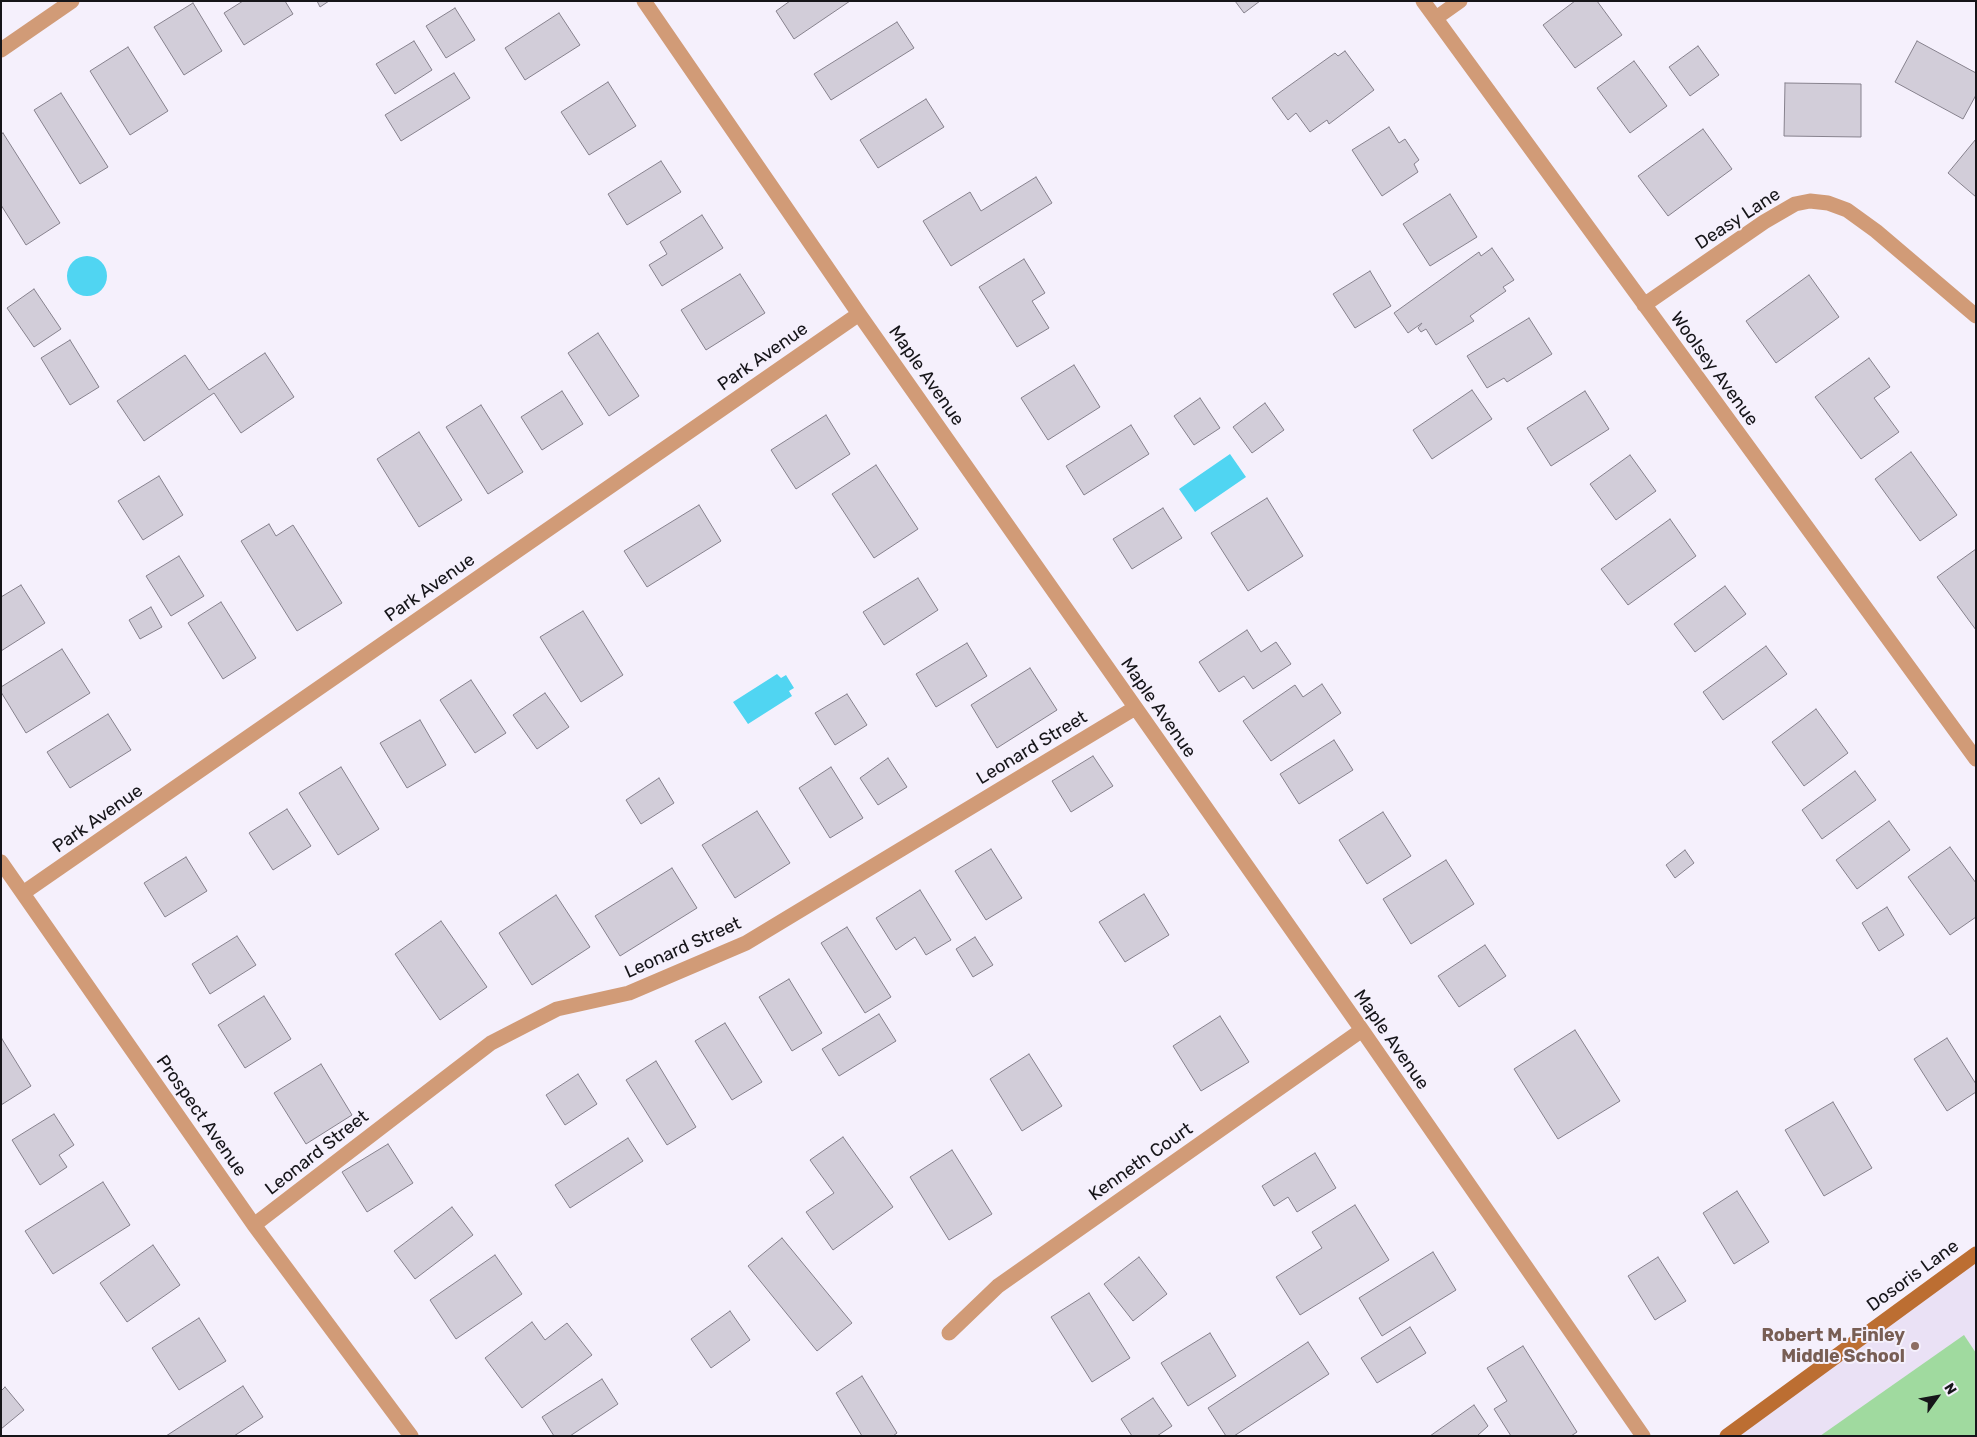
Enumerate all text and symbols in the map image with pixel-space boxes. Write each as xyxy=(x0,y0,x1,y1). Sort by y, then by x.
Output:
street label: Deasy Lane xyxy=(1692,184,1784,254)
street label: Woolsey Avenue xyxy=(1665,308,1763,430)
street label: Park Avenue xyxy=(714,318,812,396)
street label: Maple Avenue xyxy=(884,322,968,430)
street label: Park Avenue xyxy=(381,549,479,627)
street label: Maple Avenue xyxy=(1116,654,1200,762)
street label: Leonard Street xyxy=(973,707,1091,789)
street label: Park Avenue xyxy=(49,780,147,858)
street label: Leonard Street xyxy=(622,913,744,983)
street label: Maple Avenue xyxy=(1349,986,1433,1094)
street label: Prospect Avenue xyxy=(151,1051,251,1181)
street label: Leonard Street xyxy=(261,1106,373,1200)
street label: Kenneth Court xyxy=(1085,1118,1197,1206)
street label: Dosoris Lane xyxy=(1863,1235,1963,1317)
place label: Robert M. Finley Middle School xyxy=(1761,1325,1905,1368)
marker: Robert M. Finley Middle School xyxy=(1909,1340,1921,1352)
north arrow xyxy=(1912,1372,1962,1422)
text: N xyxy=(1940,1380,1960,1398)

